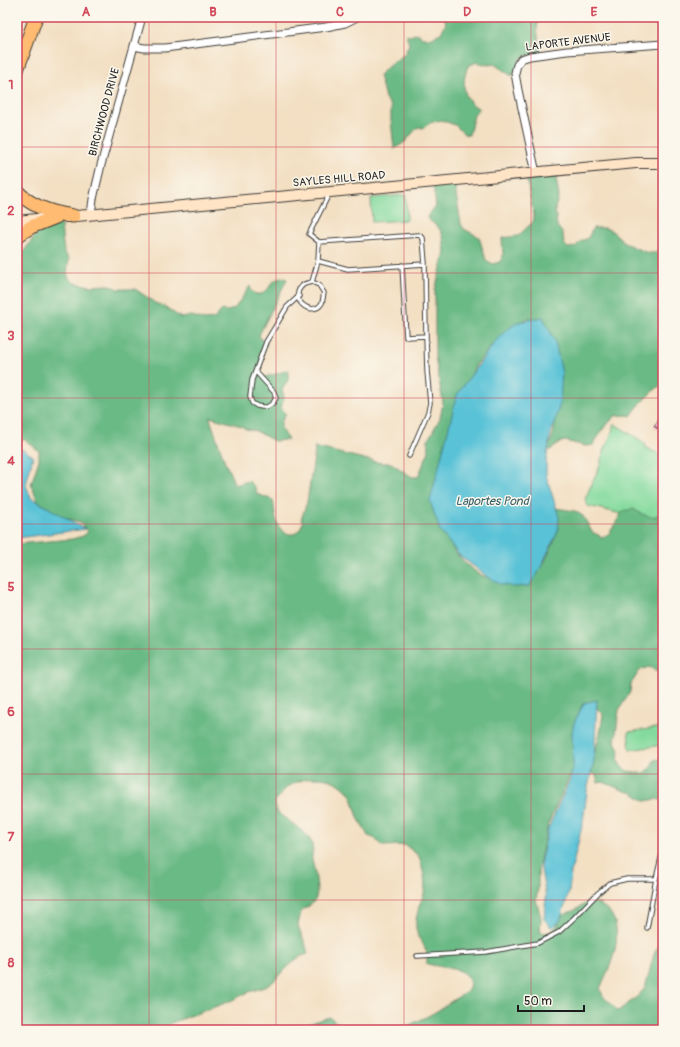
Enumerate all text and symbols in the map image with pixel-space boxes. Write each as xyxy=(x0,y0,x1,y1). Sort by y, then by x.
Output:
text: A xyxy=(82,4,91,20)
text: B xyxy=(209,4,217,20)
text: C xyxy=(336,4,344,20)
text: D xyxy=(463,4,471,20)
text: E xyxy=(591,4,598,20)
street label: LAPORTE AVENUE xyxy=(525,30,612,54)
street label: BIRCHWOOD DRIVE xyxy=(86,66,122,158)
text: 1 xyxy=(8,77,14,93)
street label: SAYLES HILL ROAD xyxy=(292,168,386,190)
text: 2 xyxy=(7,203,15,219)
text: 3 xyxy=(7,328,15,344)
text: 4 xyxy=(7,453,15,469)
water label: Laportes Pond xyxy=(455,494,531,509)
text: 5 xyxy=(7,579,15,595)
text: 6 xyxy=(7,704,15,720)
text: 7 xyxy=(8,829,15,845)
text: 8 xyxy=(8,955,15,971)
scale bar xyxy=(518,987,584,1013)
text: 50 m xyxy=(524,994,552,1009)

